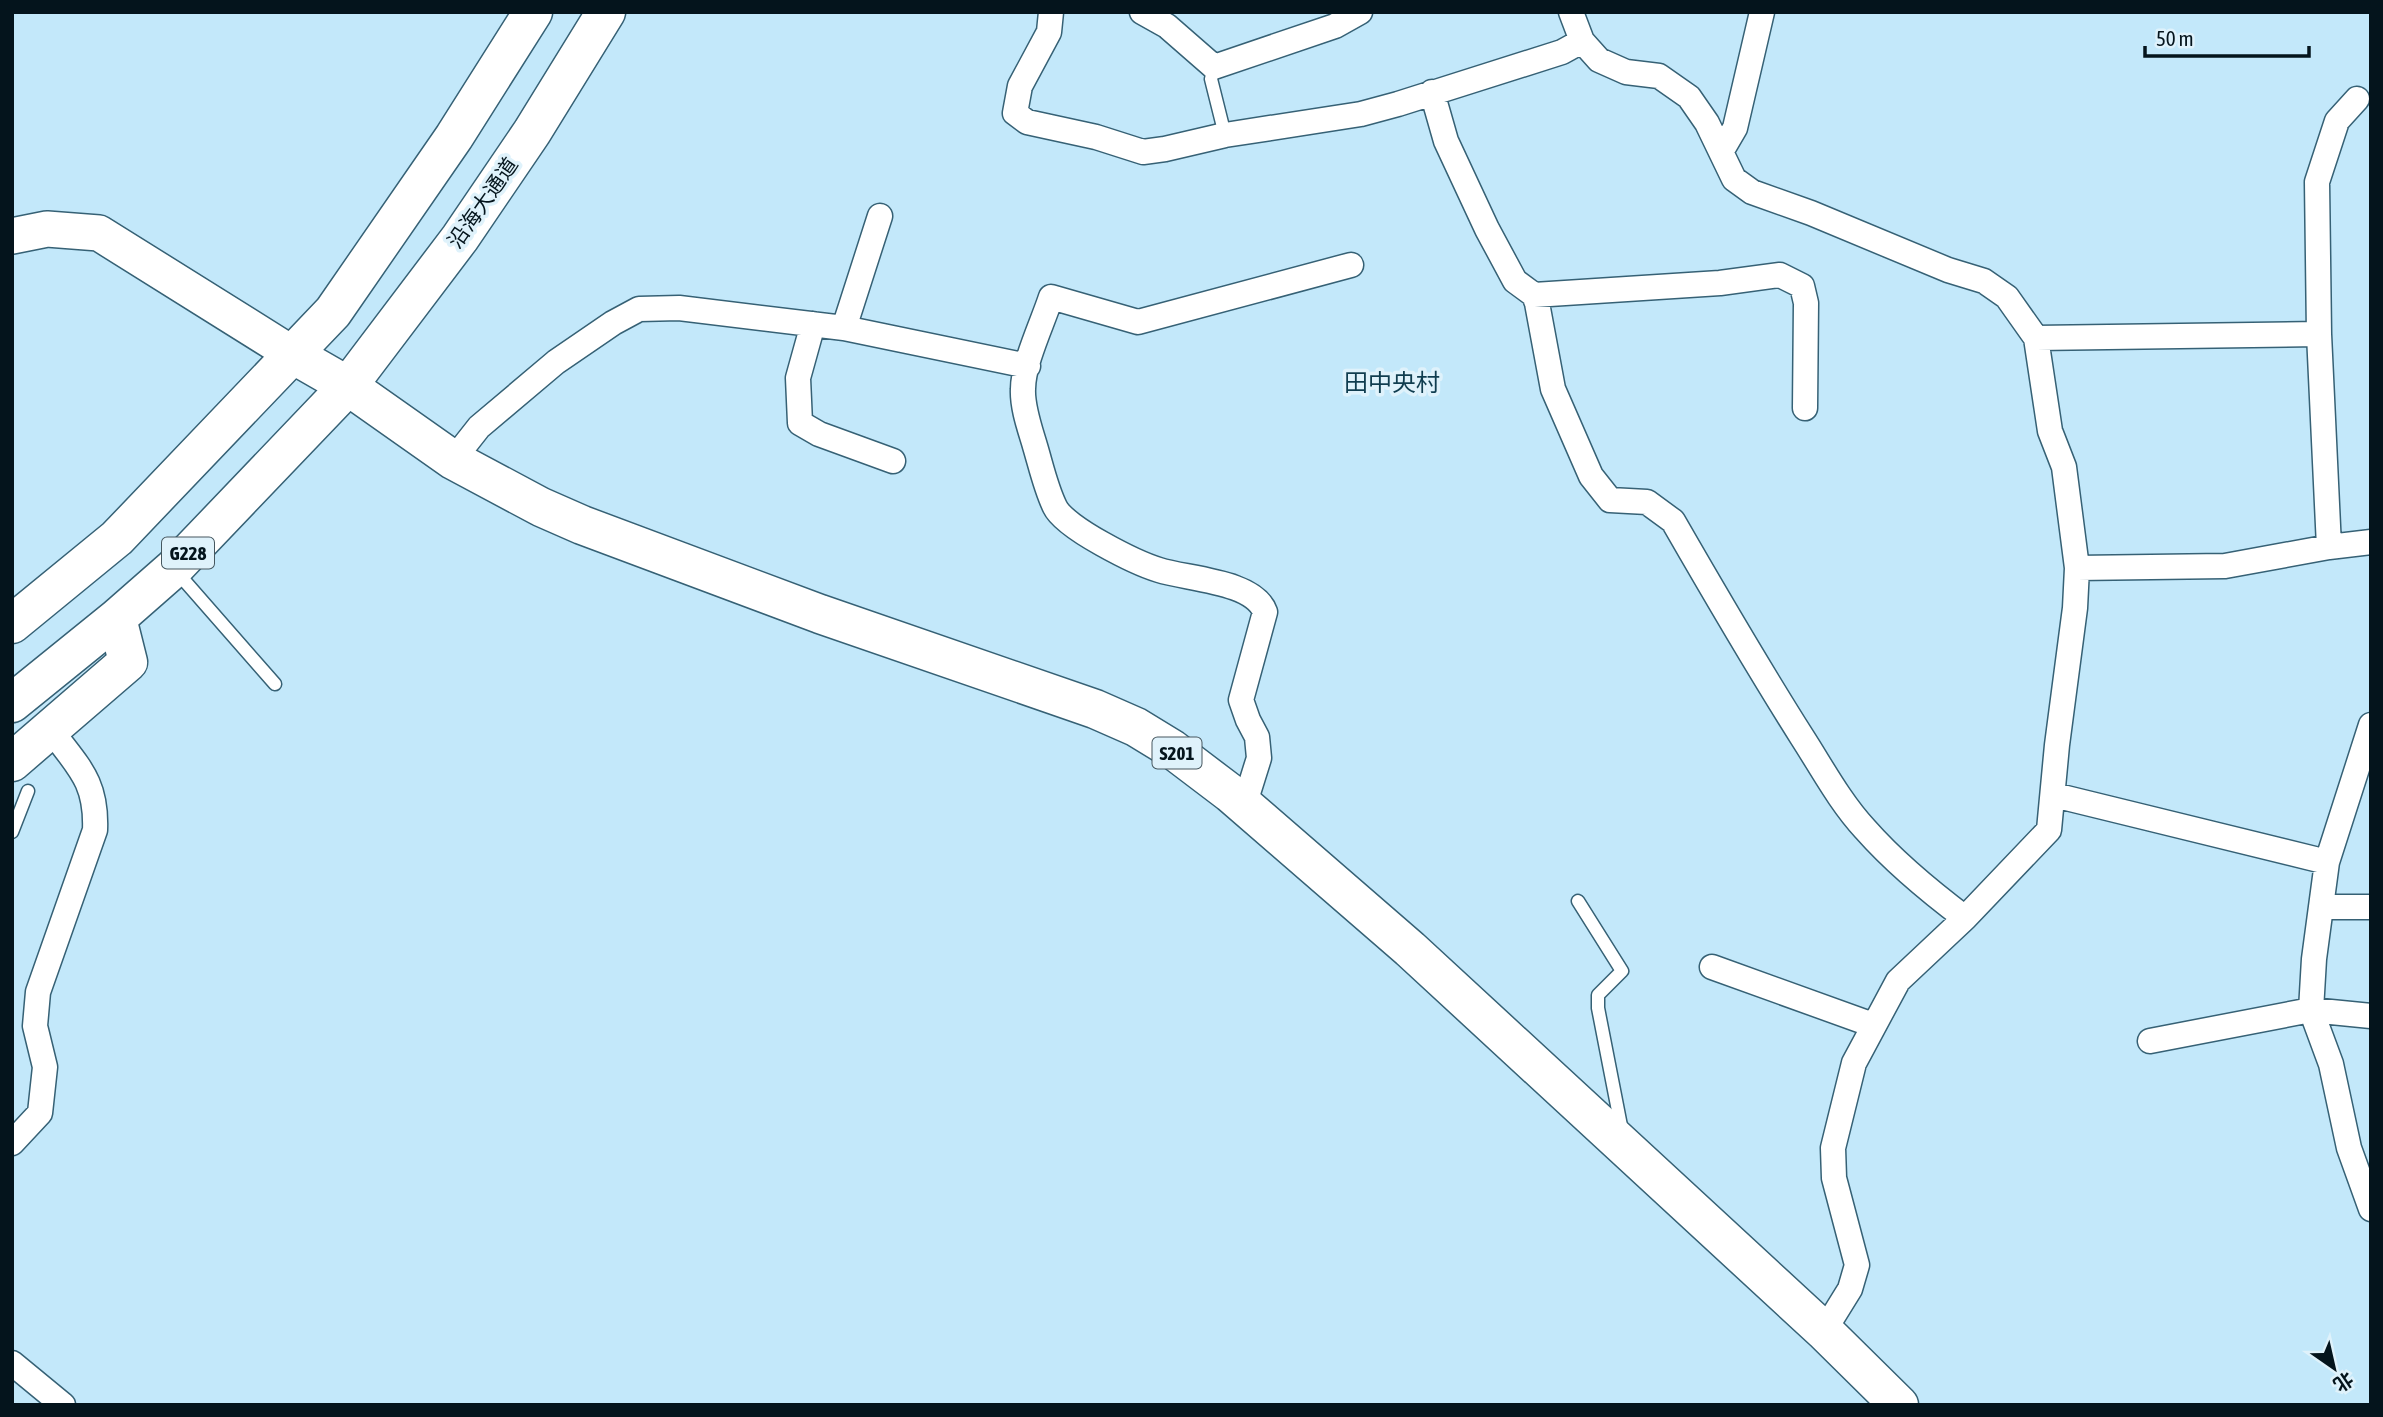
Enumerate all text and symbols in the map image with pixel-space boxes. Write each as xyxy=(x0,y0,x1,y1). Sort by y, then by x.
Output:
scale bar xyxy=(2145,14,2310,58)
text: 50 m xyxy=(2156,26,2194,50)
street label: 沿海大通道 xyxy=(442,153,522,252)
district label: 田中央村 xyxy=(1344,369,1440,396)
road number: G228 xyxy=(162,538,214,568)
road number: S201 xyxy=(1152,738,1202,768)
north arrow xyxy=(2299,1333,2369,1403)
text: 北 xyxy=(2329,1368,2358,1397)

